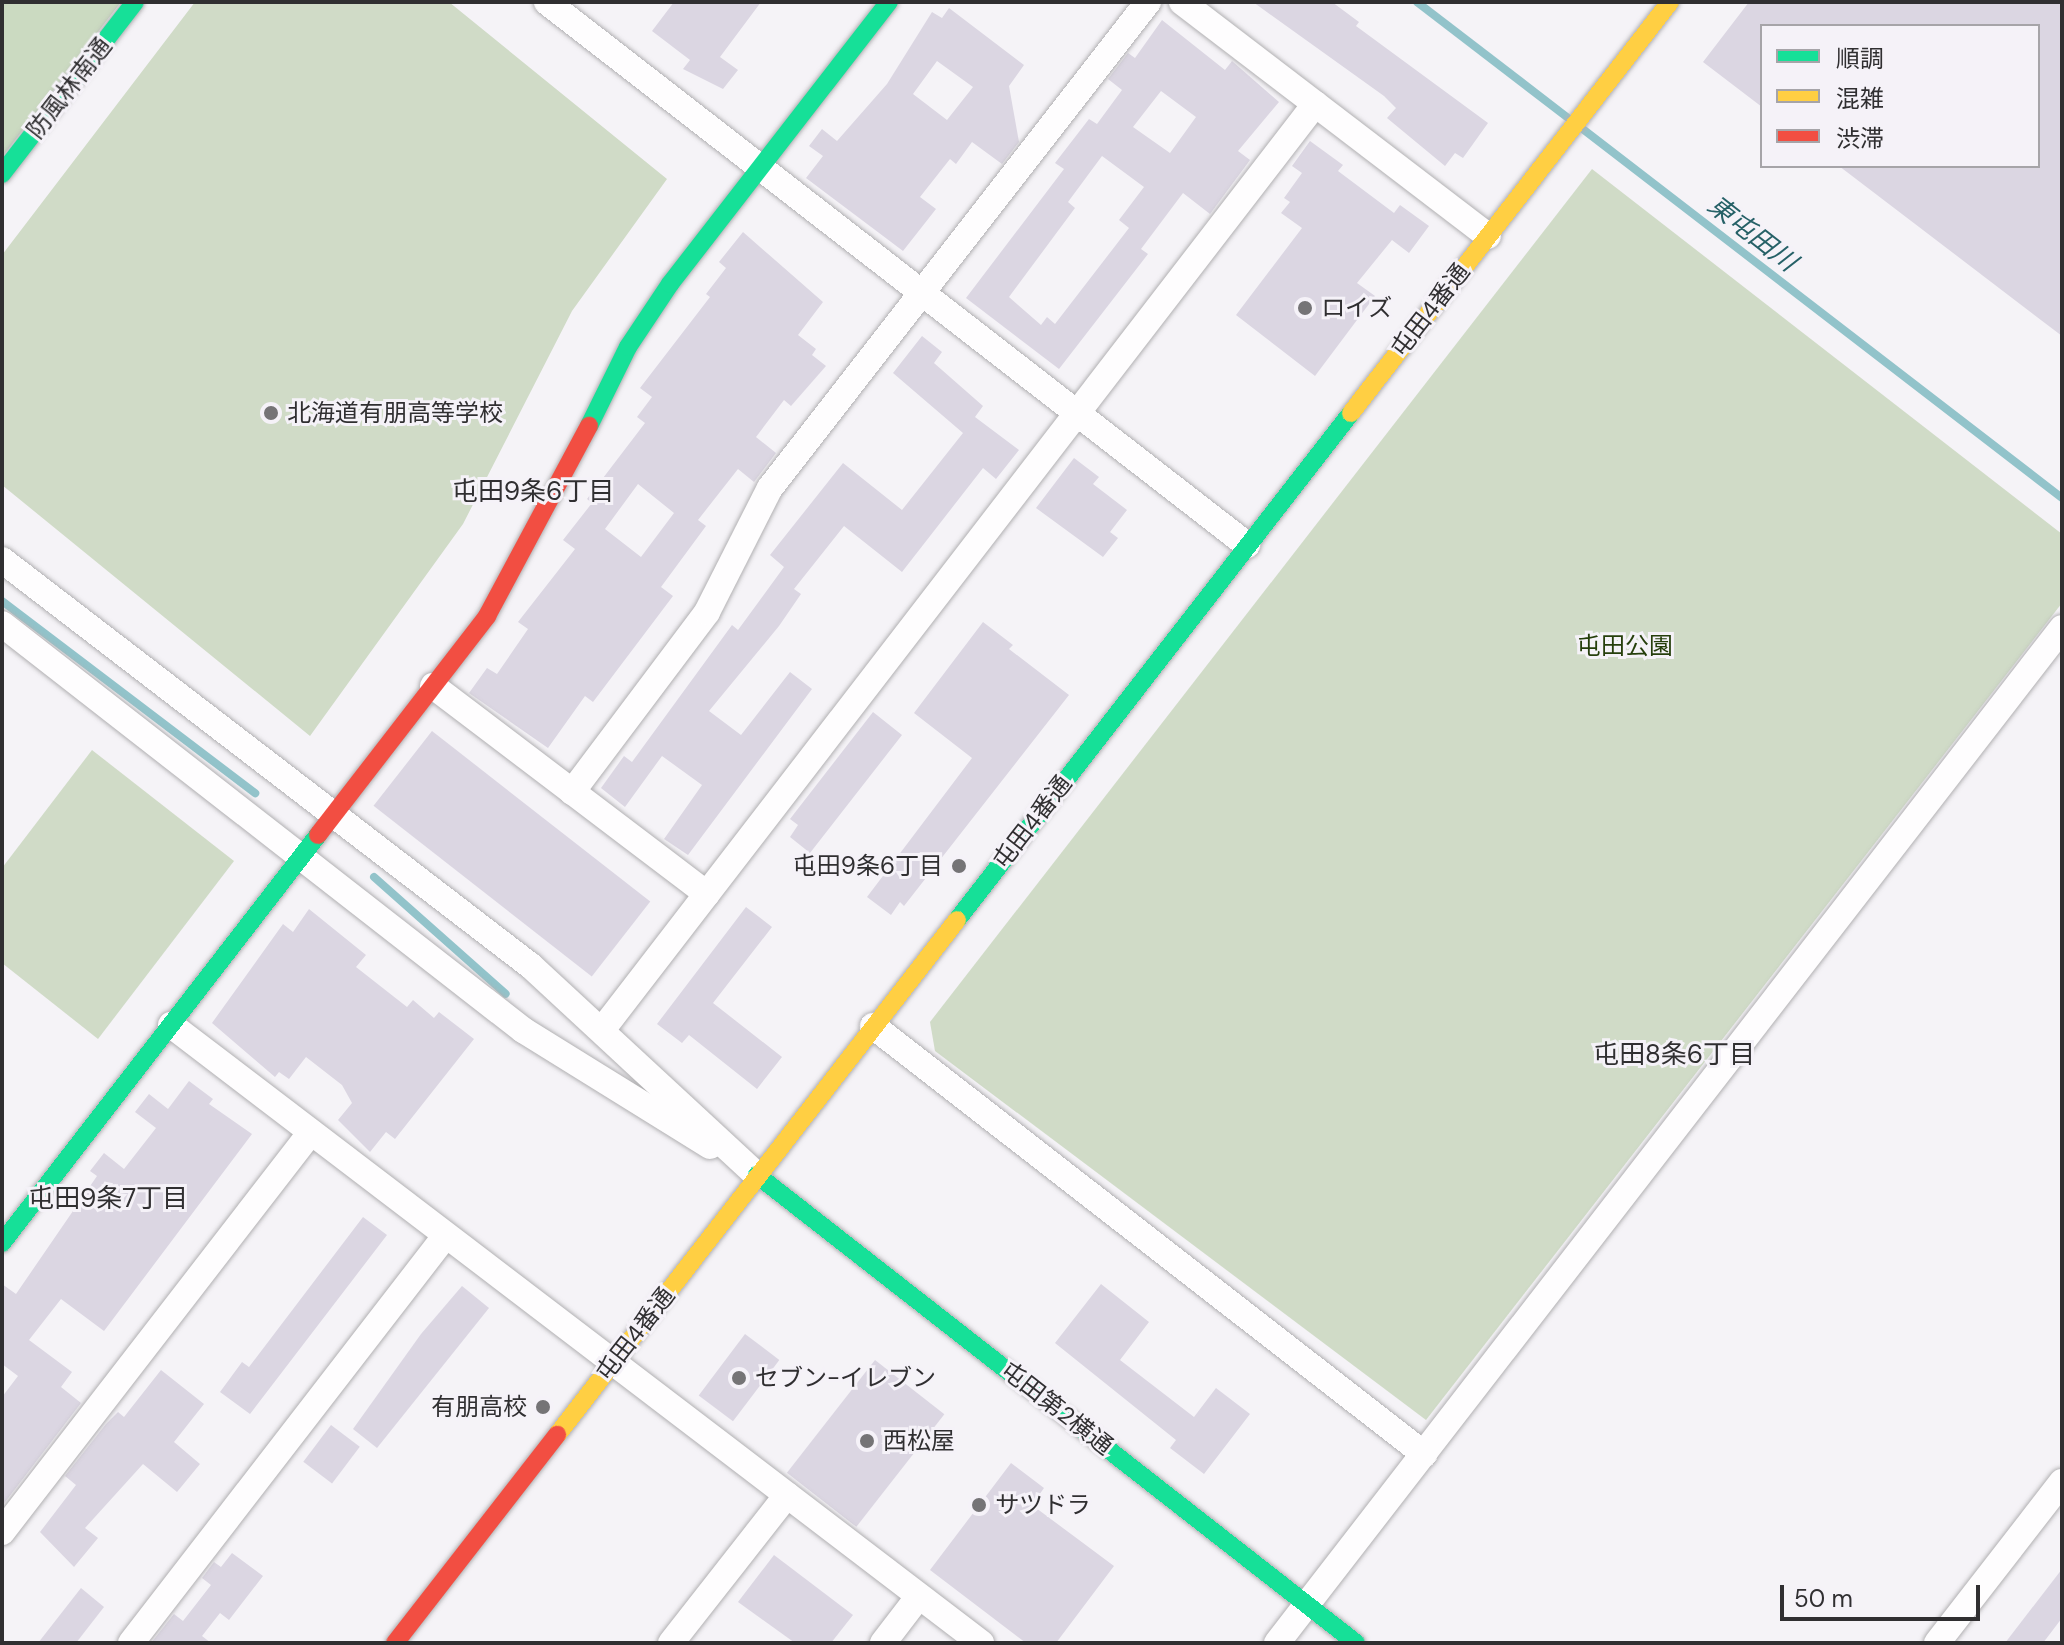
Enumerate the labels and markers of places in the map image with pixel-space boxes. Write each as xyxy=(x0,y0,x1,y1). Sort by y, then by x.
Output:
place label: ロイズ xyxy=(1321,294,1393,322)
marker: ロイズ xyxy=(1296,299,1314,317)
place label: 北海道有朋高等学校 xyxy=(287,399,503,427)
marker: 北海道有朋高等学校 xyxy=(262,404,280,422)
place label: 屯田9条6丁目 xyxy=(793,852,943,880)
marker: 屯田9条6丁目 xyxy=(950,857,968,875)
place label: セブン-イレブン xyxy=(755,1364,936,1392)
marker: セブン-イレブン xyxy=(730,1369,748,1387)
place label: 有朋高校 xyxy=(431,1393,527,1421)
marker: 有朋高校 xyxy=(534,1398,552,1416)
place label: 西松屋 xyxy=(883,1427,955,1455)
marker: 西松屋 xyxy=(858,1432,876,1450)
place label: サツドラ xyxy=(995,1491,1091,1519)
marker: サツドラ xyxy=(970,1496,988,1514)

